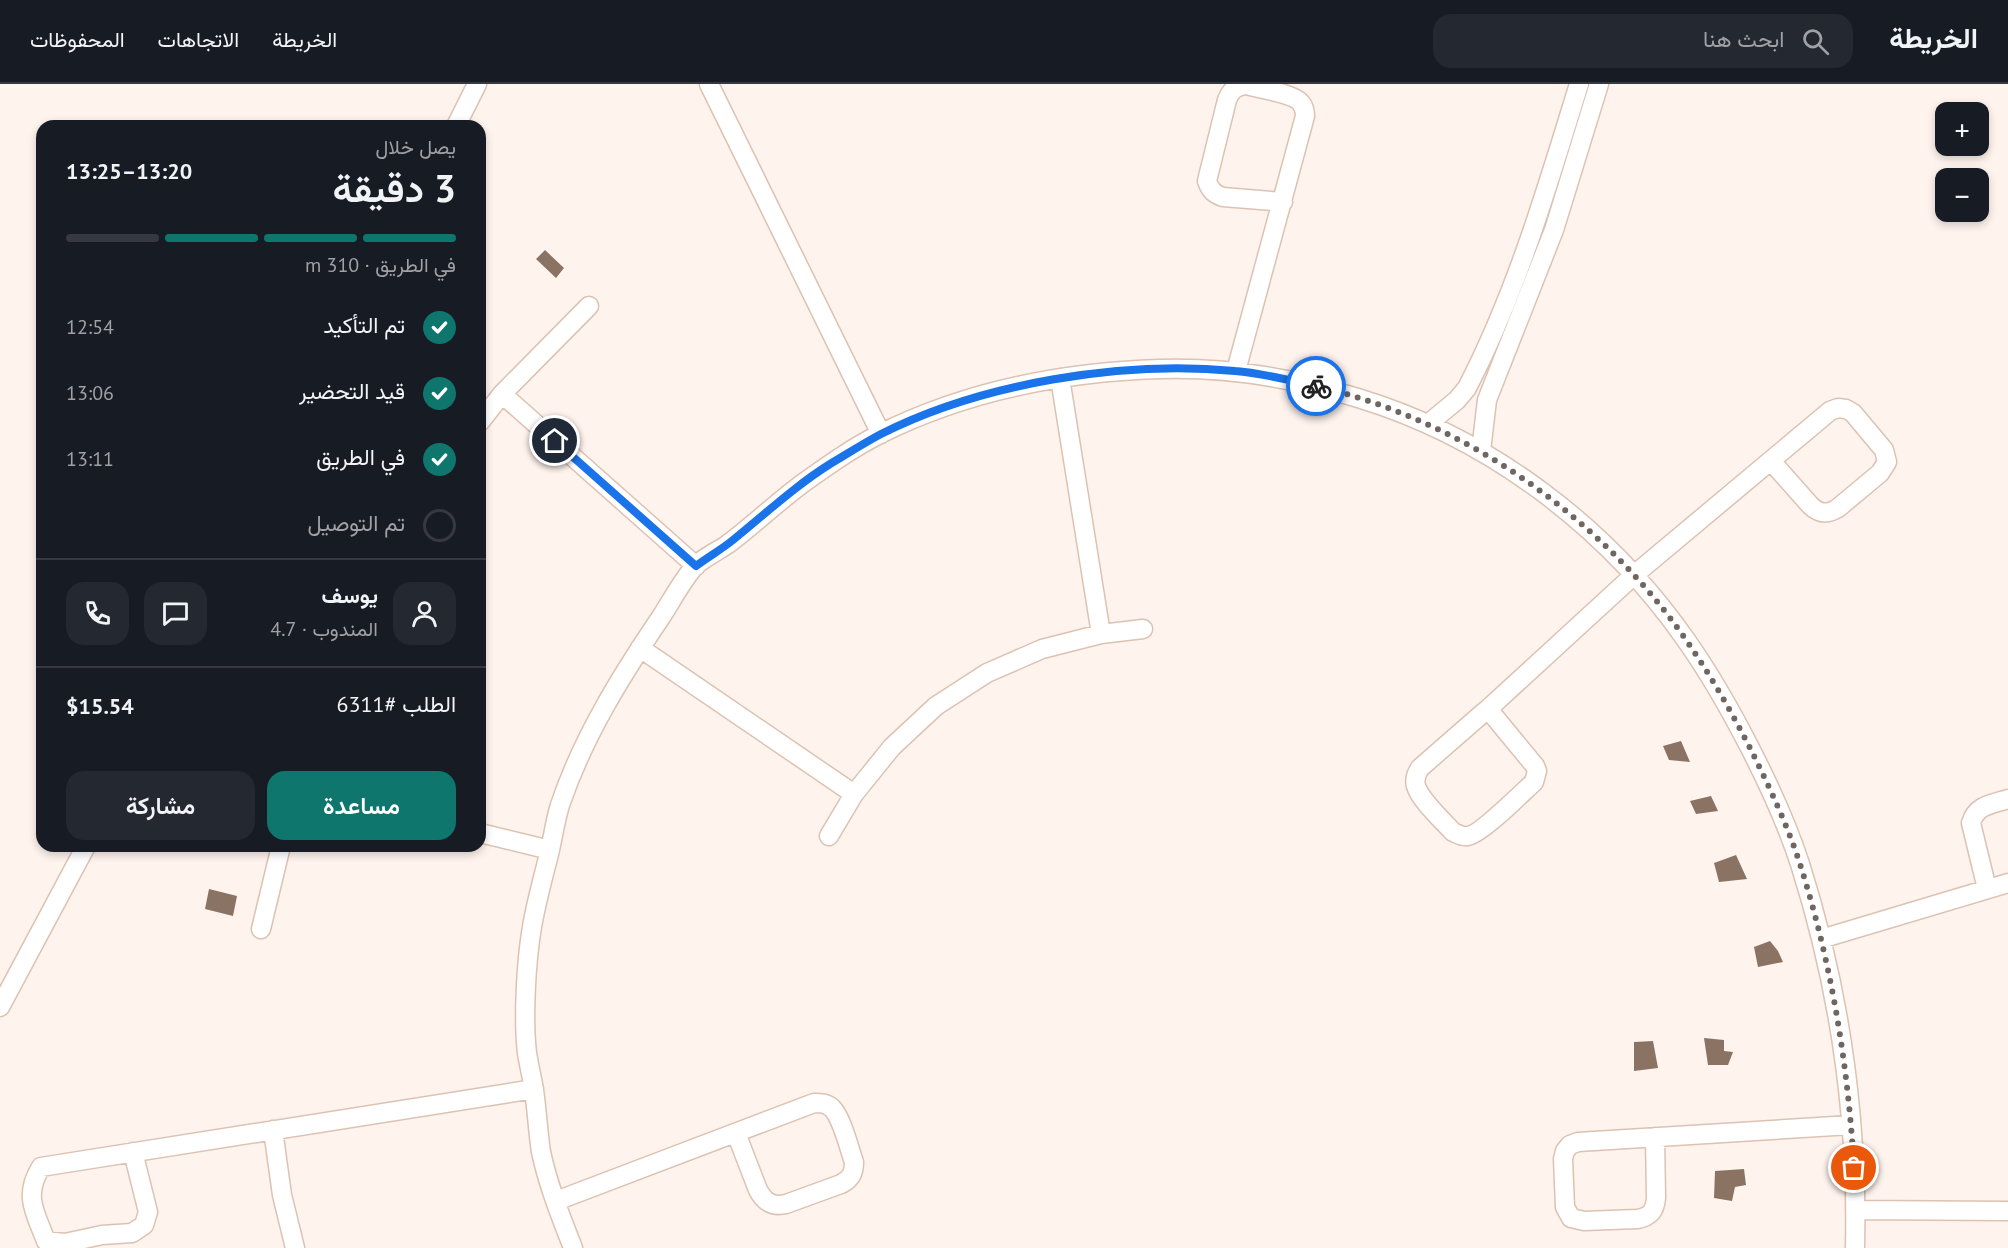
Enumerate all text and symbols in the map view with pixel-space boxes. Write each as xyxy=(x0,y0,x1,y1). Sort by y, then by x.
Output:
search box xyxy=(1433,14,1853,68)
text: الخريطة xyxy=(1889,19,1978,56)
text: ابحث هنا xyxy=(1703,25,1784,53)
icon: search xyxy=(1799,25,1832,58)
text: المحفوظات xyxy=(30,26,125,53)
text: الاتجاهات xyxy=(158,26,239,53)
text: الخريطة xyxy=(272,26,337,53)
map controls xyxy=(1935,102,1989,222)
button: + xyxy=(1935,102,1989,156)
text: يصل خلال xyxy=(376,134,456,160)
text: 13:20–13:25 xyxy=(66,157,192,185)
text: 3 دقيقة xyxy=(332,162,456,213)
button: − xyxy=(1935,168,1989,222)
text: في الطريق · 310 m xyxy=(305,252,456,278)
text: تم التأكيد xyxy=(323,311,405,339)
icon: check xyxy=(423,311,456,344)
text: 12:54 xyxy=(66,314,114,340)
courier xyxy=(1286,356,1346,416)
icon: bike xyxy=(1300,370,1333,403)
text: قيد التحضير xyxy=(299,377,405,405)
icon: check xyxy=(423,377,456,410)
text: 13:06 xyxy=(66,380,114,406)
pin xyxy=(529,415,580,466)
icon: home xyxy=(538,424,571,457)
text: في الطريق xyxy=(316,443,405,471)
icon: check xyxy=(423,443,456,476)
text: 13:11 xyxy=(66,446,114,472)
text: تم التوصيل xyxy=(307,509,405,537)
text: يوسف xyxy=(322,581,378,609)
button: phone xyxy=(66,582,129,645)
button: chat xyxy=(144,582,207,645)
button: person xyxy=(393,582,456,645)
text: المندوب · 4.7 xyxy=(270,616,378,642)
text: الطلب #6311 xyxy=(336,690,456,718)
text: $15.54 xyxy=(66,692,134,720)
button: مشاركة xyxy=(66,771,255,840)
button: مساعدة xyxy=(267,771,456,840)
pin xyxy=(1828,1142,1879,1193)
icon: bag xyxy=(1837,1151,1870,1184)

